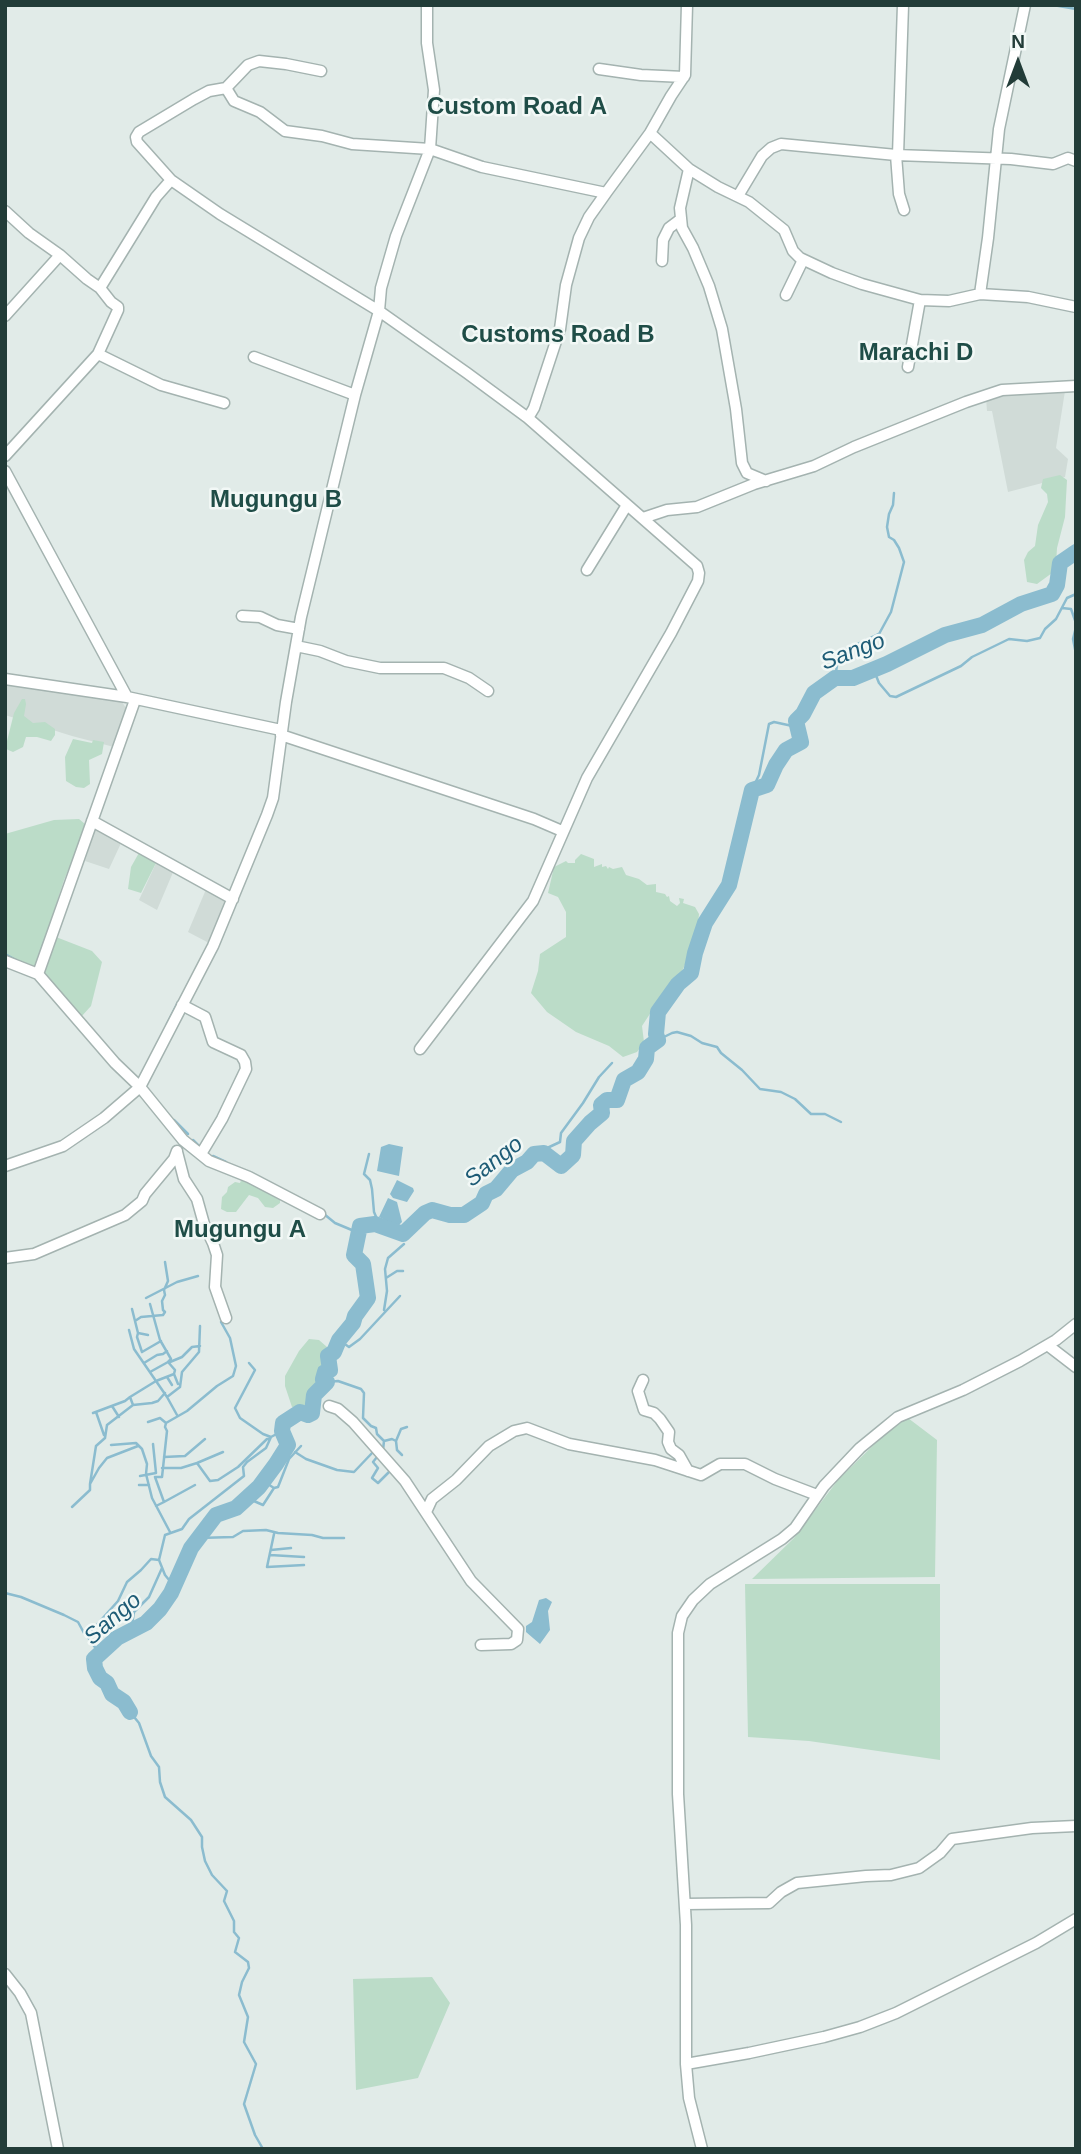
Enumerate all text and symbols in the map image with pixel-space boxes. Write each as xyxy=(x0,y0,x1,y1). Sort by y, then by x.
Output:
north arrow xyxy=(983,28,1053,98)
text: N xyxy=(1011,31,1025,52)
district label: Custom Road A xyxy=(427,93,607,121)
district label: Customs Road B xyxy=(461,321,655,349)
district label: Marachi D xyxy=(859,339,973,367)
district label: Mugungu B xyxy=(210,486,342,514)
water label: Sango xyxy=(817,627,889,677)
water label: Sango xyxy=(459,1131,529,1193)
district label: Mugungu A xyxy=(174,1216,306,1244)
water label: Sango xyxy=(79,1587,147,1651)

